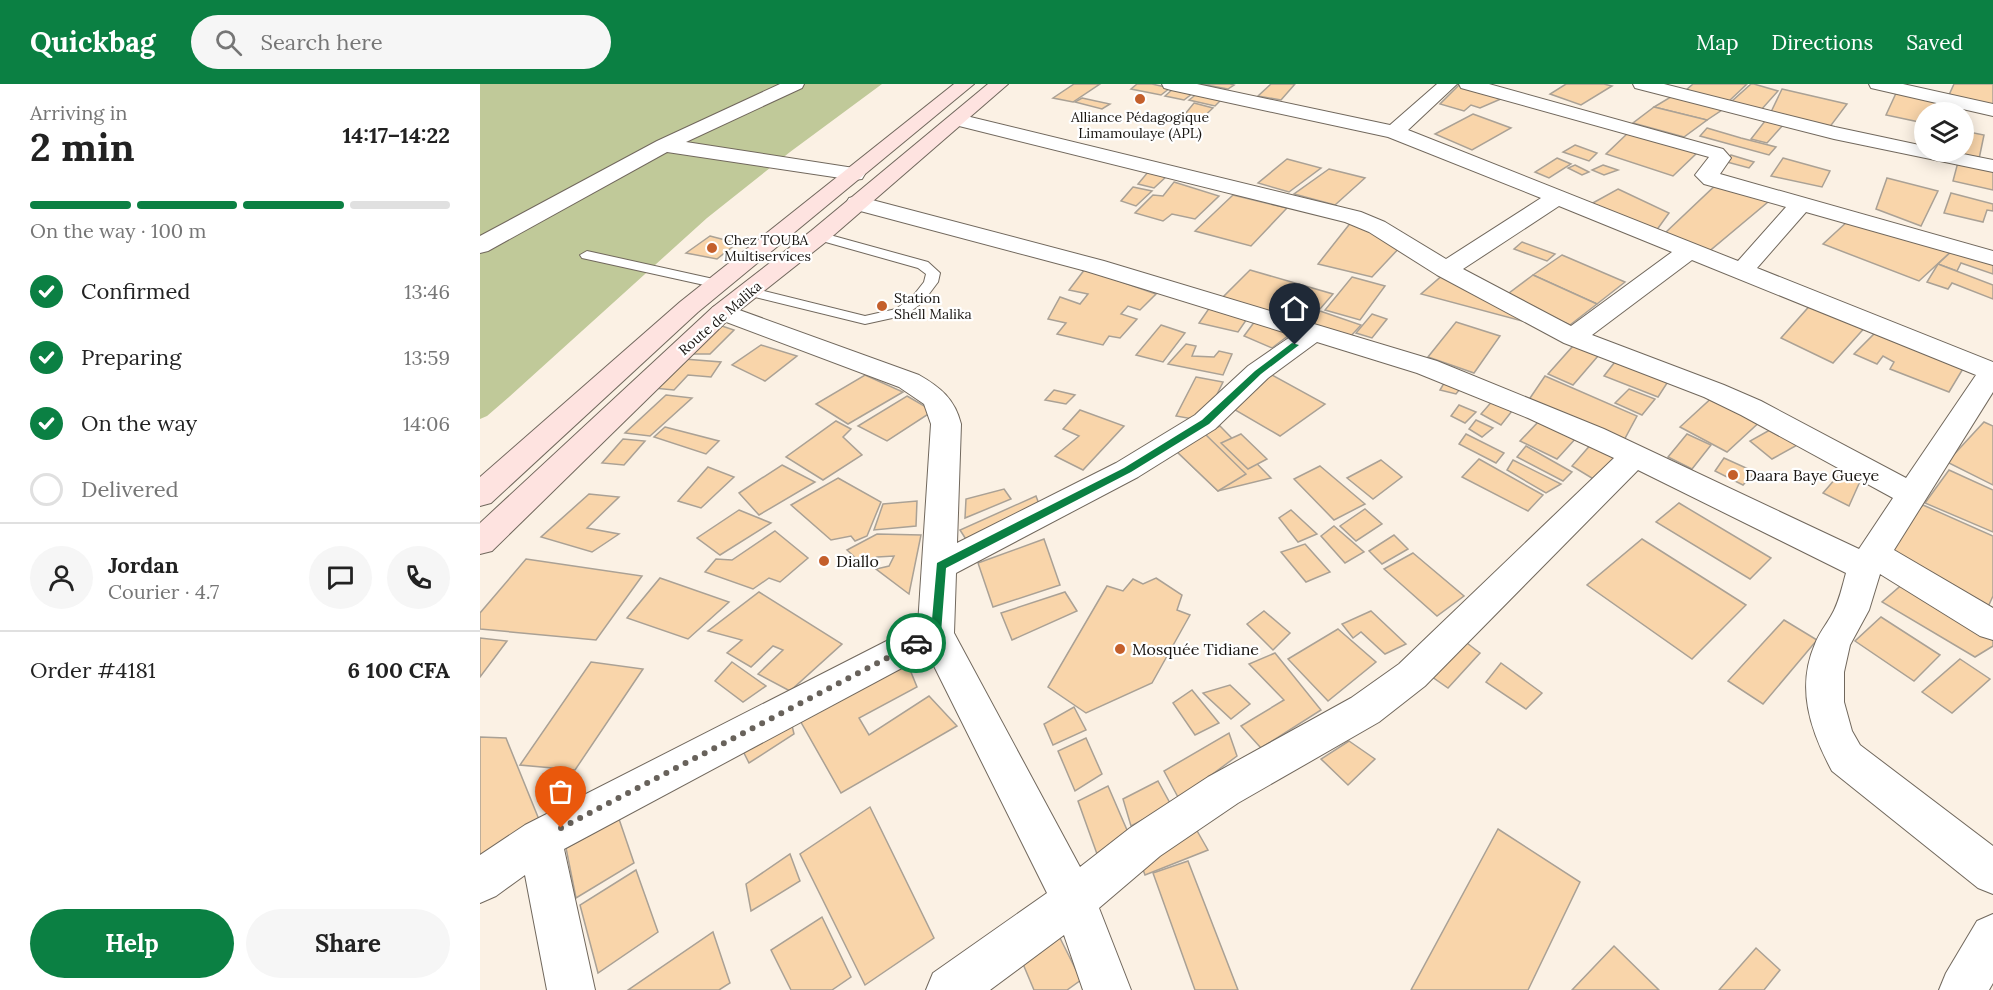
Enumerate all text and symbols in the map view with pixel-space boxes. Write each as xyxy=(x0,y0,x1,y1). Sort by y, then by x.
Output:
search box xyxy=(191,15,611,69)
text: Quickbag xyxy=(30,24,155,60)
icon: search xyxy=(212,26,245,59)
text: Search here xyxy=(260,28,383,56)
text: Map xyxy=(1696,29,1739,56)
text: Directions xyxy=(1772,29,1873,56)
text: Saved xyxy=(1906,29,1963,56)
marker: Alliance Pédagogique Limamoulaye (APL) xyxy=(1133,92,1147,106)
text: Arriving in xyxy=(30,100,127,125)
map controls xyxy=(1914,102,1974,162)
button: layers xyxy=(1914,102,1974,162)
place label: Alliance Pédagogique Limamoulaye (APL) xyxy=(1070,108,1209,142)
text: 14:17–14:22 xyxy=(342,121,450,149)
text: 2 min xyxy=(30,122,135,172)
text: On the way · 100 m xyxy=(30,218,206,243)
place label: Chez TOUBA Multiservices xyxy=(724,231,811,265)
marker: Chez TOUBA Multiservices xyxy=(705,241,719,255)
icon: check xyxy=(30,275,63,308)
text: Confirmed xyxy=(81,277,190,305)
street label: Route de Malika xyxy=(675,277,765,359)
text: 13:46 xyxy=(404,279,450,304)
pin xyxy=(1269,283,1320,345)
place label: Station Shell Malika xyxy=(894,289,972,323)
icon: home xyxy=(1278,292,1311,325)
marker: Station Shell Malika xyxy=(875,299,889,313)
icon: check xyxy=(30,341,63,374)
text: Preparing xyxy=(81,343,181,371)
text: 13:59 xyxy=(404,345,450,370)
icon: check xyxy=(30,407,63,440)
text: On the way xyxy=(81,409,197,437)
text: 14:06 xyxy=(403,411,450,436)
place label: Daara Baye Gueye xyxy=(1745,465,1879,485)
marker: Daara Baye Gueye xyxy=(1726,468,1740,482)
text: Delivered xyxy=(81,475,179,503)
button: person xyxy=(30,546,93,609)
button: chat xyxy=(309,546,372,609)
button: phone xyxy=(387,546,450,609)
text: Jordan xyxy=(108,551,179,579)
place label: Diallo xyxy=(836,551,879,571)
marker: Diallo xyxy=(817,554,831,568)
text: Courier · 4.7 xyxy=(108,579,219,604)
courier xyxy=(886,613,946,673)
icon: car xyxy=(900,627,933,660)
place label: Mosquée Tidiane xyxy=(1132,639,1259,659)
marker: Mosquée Tidiane xyxy=(1113,642,1127,656)
text: Order #4181 xyxy=(30,656,156,684)
text: 6 100 CFA xyxy=(348,656,450,684)
pin xyxy=(535,766,586,828)
icon: bag xyxy=(544,775,577,808)
button: Help xyxy=(30,909,234,978)
button: Share xyxy=(246,909,450,978)

